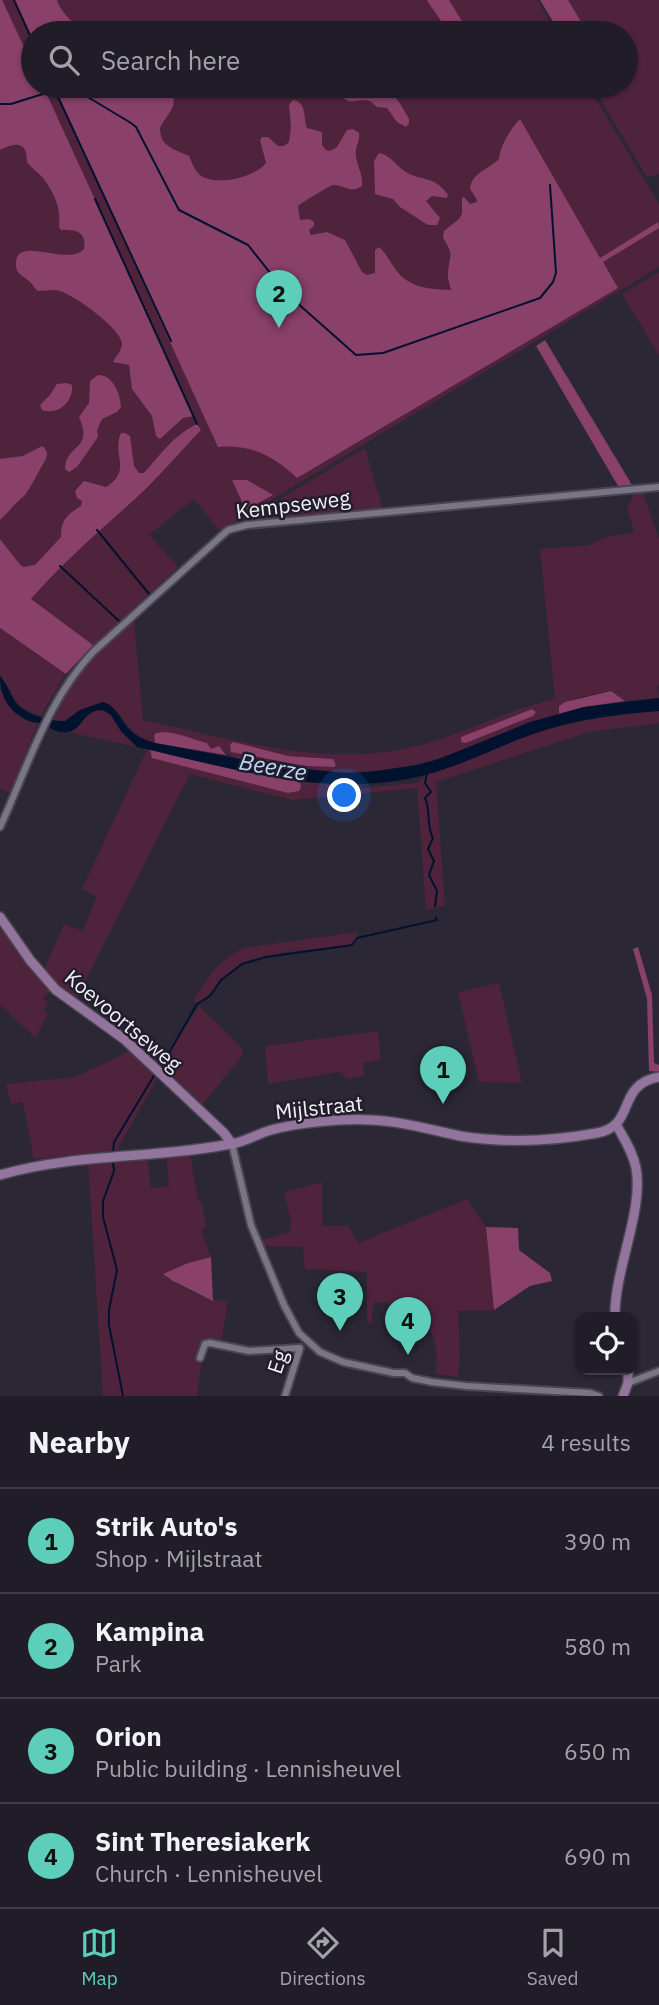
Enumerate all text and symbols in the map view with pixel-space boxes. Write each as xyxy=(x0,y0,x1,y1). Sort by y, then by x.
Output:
search box xyxy=(21,21,638,98)
icon: search xyxy=(45,41,83,79)
text: Search here xyxy=(101,43,240,77)
pin: 2 xyxy=(256,270,302,328)
street label: Kempseweg xyxy=(234,483,352,525)
water label: Beerze xyxy=(237,745,310,787)
your location xyxy=(327,778,361,812)
street label: Koevoortseweg xyxy=(59,963,188,1078)
pin: 1 xyxy=(420,1046,466,1104)
street label: Mijlstraat xyxy=(274,1088,364,1126)
pin: 3 xyxy=(317,1273,363,1331)
pin: 4 xyxy=(385,1297,431,1355)
map controls xyxy=(575,1312,638,1375)
button: locate xyxy=(575,1312,638,1375)
street label: Eg xyxy=(260,1346,294,1377)
text: Nearby xyxy=(28,1422,130,1461)
text: 4 results xyxy=(541,1427,631,1457)
text: Strik Auto's xyxy=(95,1509,238,1543)
text: 1 xyxy=(44,1526,58,1556)
text: 390 m xyxy=(564,1526,631,1556)
text: Shop · Mijlstraat xyxy=(95,1543,263,1573)
text: Kampina xyxy=(95,1614,204,1648)
text: 2 xyxy=(44,1631,58,1661)
text: 580 m xyxy=(564,1631,631,1661)
text: Park xyxy=(95,1648,142,1678)
text: Orion xyxy=(95,1719,162,1753)
text: 3 xyxy=(44,1736,58,1766)
text: 650 m xyxy=(564,1736,631,1766)
text: Public building · Lennisheuvel xyxy=(95,1753,401,1783)
text: Sint Theresiakerk xyxy=(95,1824,310,1858)
text: 4 xyxy=(44,1841,58,1871)
text: 690 m xyxy=(564,1841,631,1871)
text: Church · Lennisheuvel xyxy=(95,1858,323,1888)
tab: Map xyxy=(80,1924,118,1990)
tab: Directions xyxy=(279,1924,366,1990)
tab: Saved xyxy=(527,1924,579,1990)

